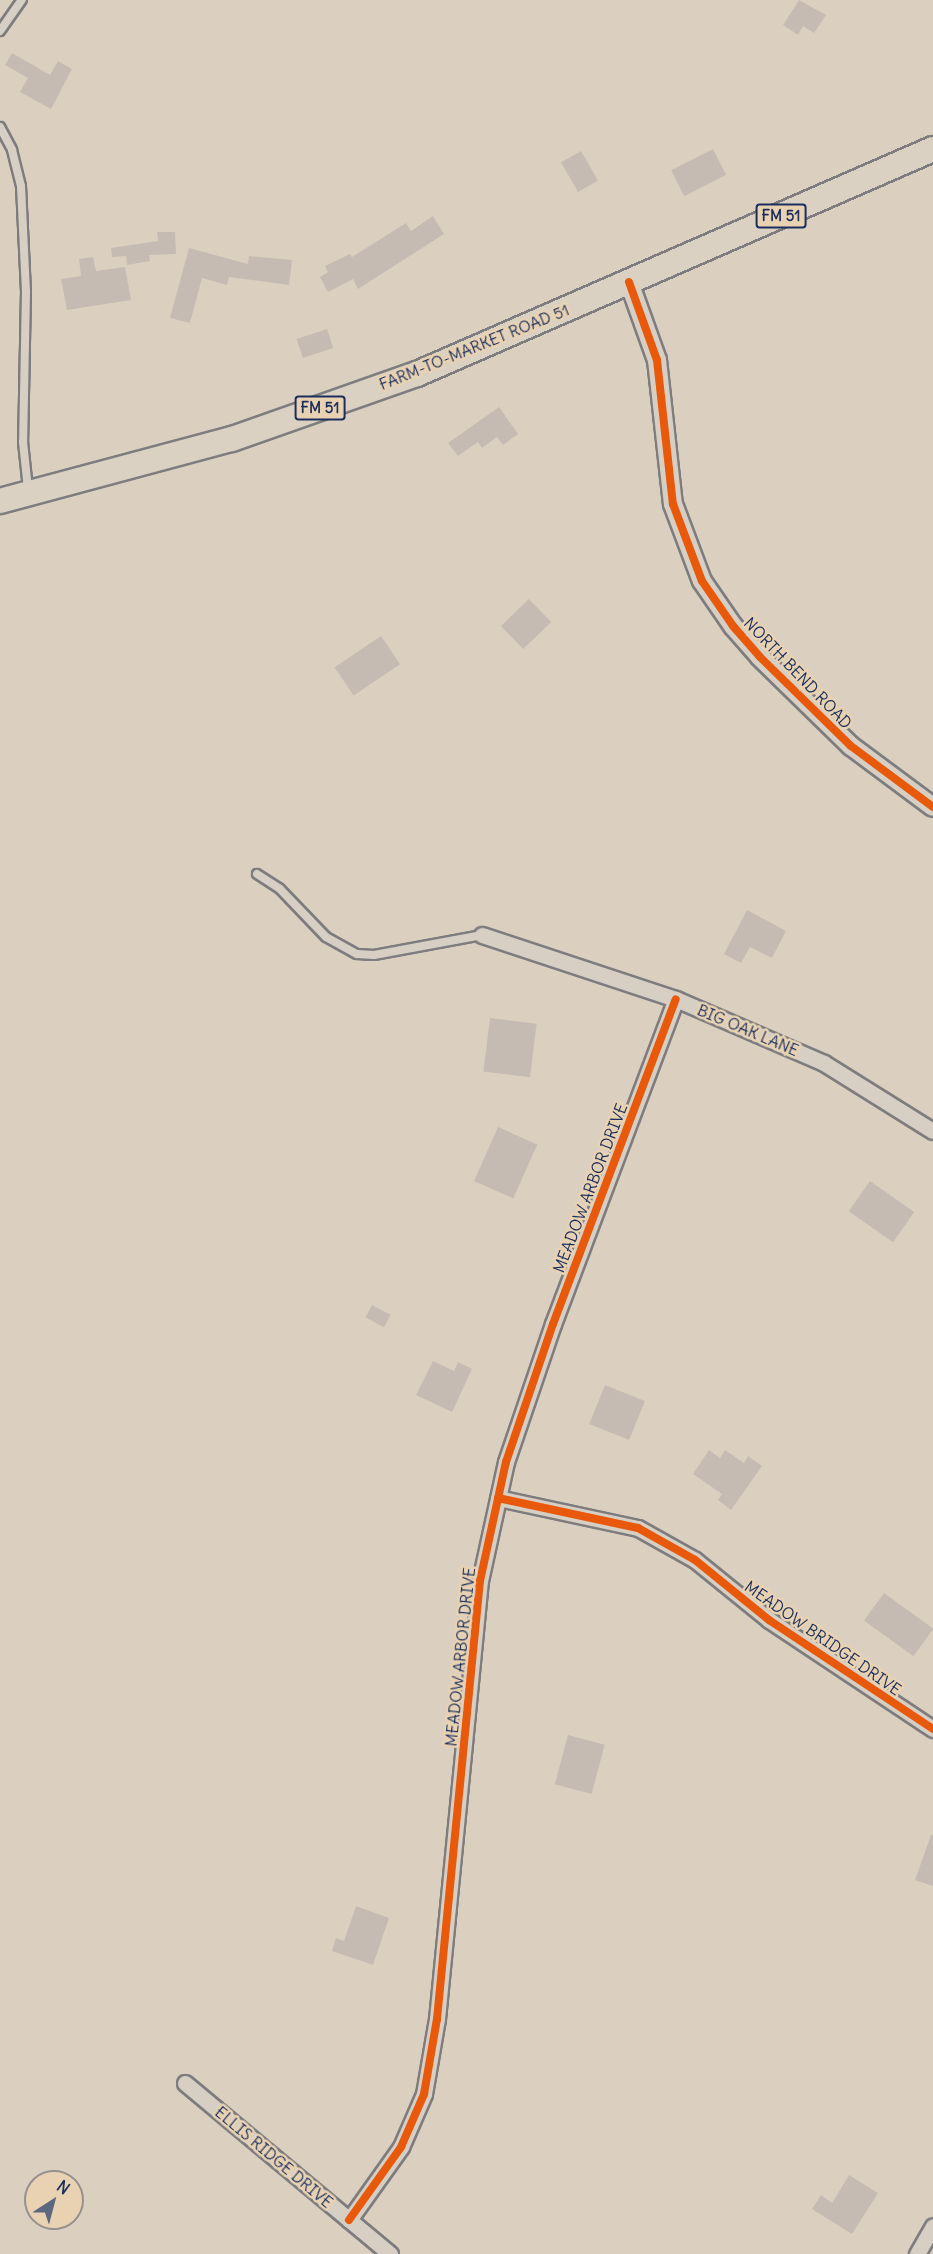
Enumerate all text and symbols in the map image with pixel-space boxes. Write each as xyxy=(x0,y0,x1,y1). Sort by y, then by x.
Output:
road number: FM 51 xyxy=(756,204,806,228)
street label: FARM-TO-MARKET ROAD 51 xyxy=(376,300,572,394)
road number: FM 51 xyxy=(294,396,346,420)
street label: NORTH BEND ROAD xyxy=(740,613,856,733)
street label: BIG OAK LANE xyxy=(694,1000,802,1060)
street label: MEADOW ARBOR DRIVE xyxy=(549,1101,631,1275)
street label: MEADOW ARBOR DRIVE xyxy=(441,1567,479,1747)
street label: MEADOW BRIDGE DRIVE xyxy=(741,1577,905,1699)
street label: ELLIS RIDGE DRIVE xyxy=(211,2102,337,2212)
north arrow xyxy=(24,2170,84,2230)
text: N xyxy=(53,2176,74,2198)

